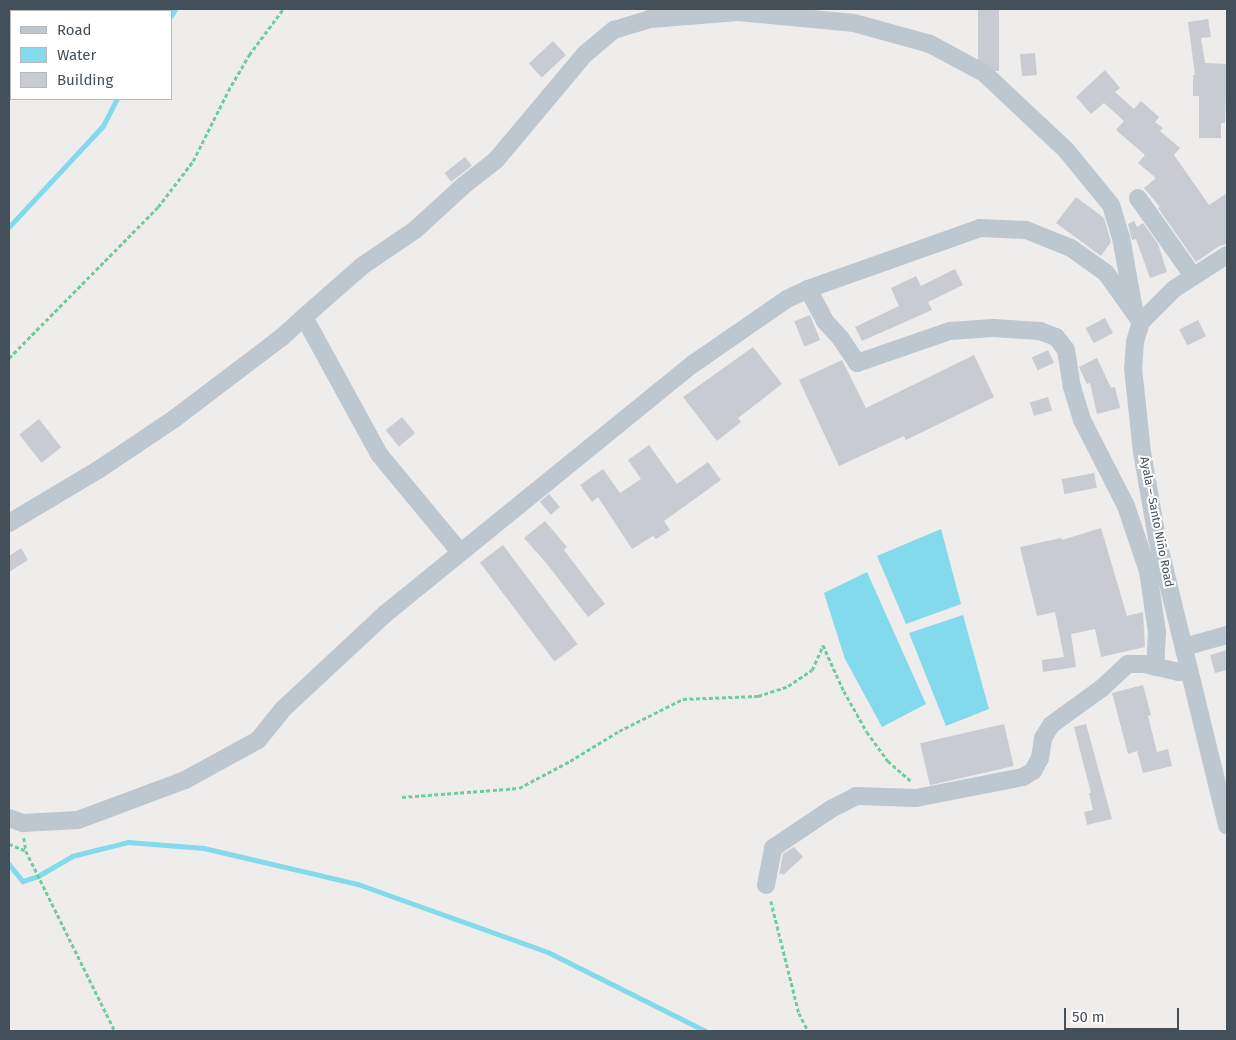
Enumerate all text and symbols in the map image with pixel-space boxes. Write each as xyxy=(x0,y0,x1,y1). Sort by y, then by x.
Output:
legend xyxy=(10,10,172,100)
text: Road xyxy=(57,21,92,39)
text: Water xyxy=(57,46,96,64)
text: Building xyxy=(57,71,113,89)
street label: Ayala – Santo Niño Road xyxy=(1136,456,1176,588)
scale bar xyxy=(1066,998,1181,1030)
text: 50 m xyxy=(1072,1008,1105,1026)

